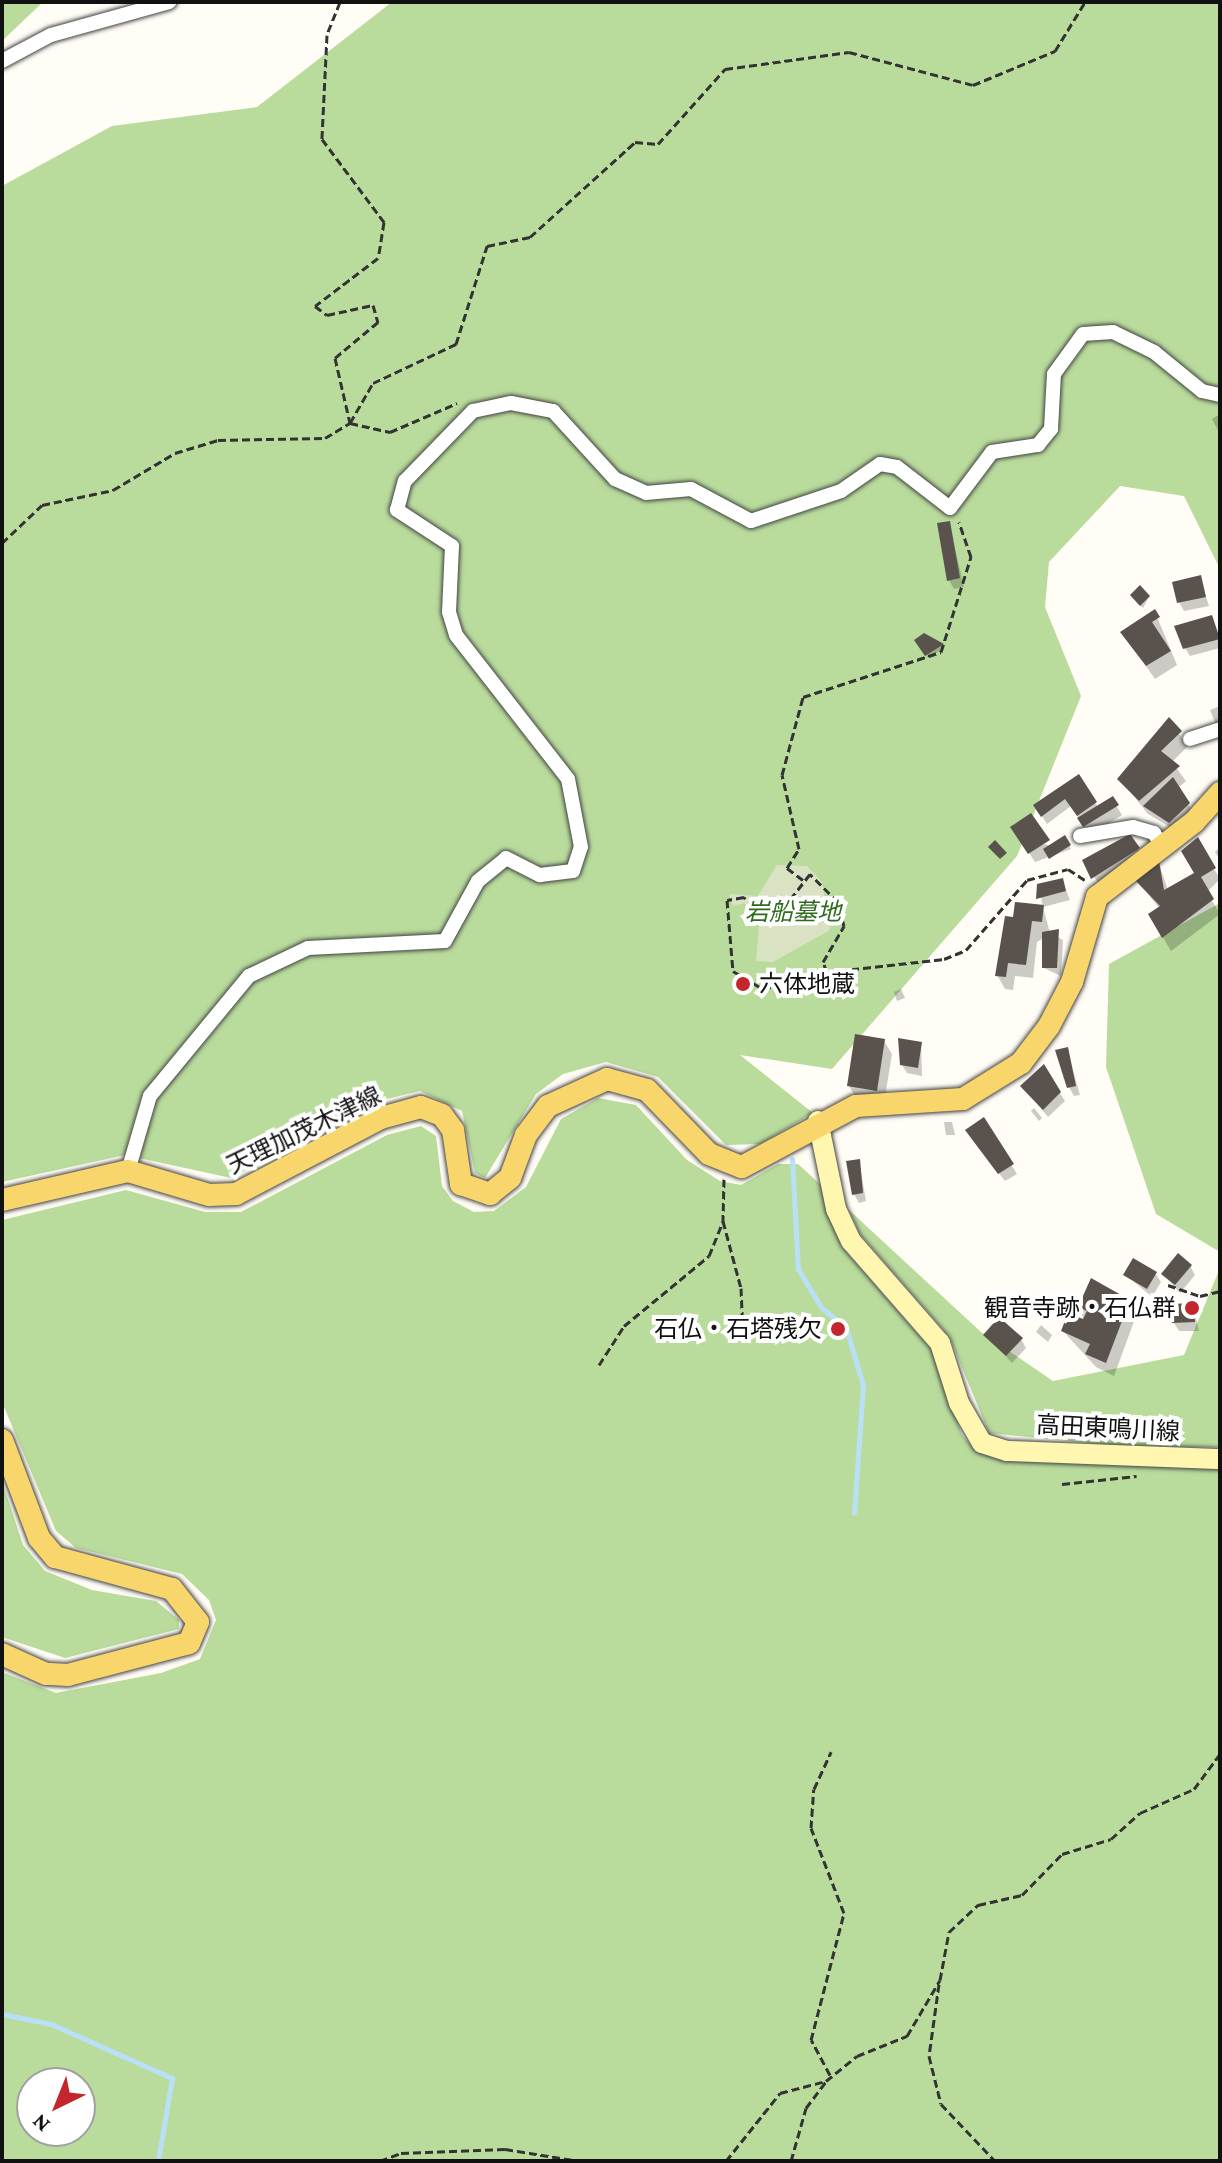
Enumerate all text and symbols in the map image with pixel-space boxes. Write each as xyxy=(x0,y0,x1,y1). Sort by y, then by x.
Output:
park label: 岩船墓地 xyxy=(745,898,841,926)
place label: 六体地蔵 xyxy=(759,970,855,998)
marker: 六体地蔵 xyxy=(734,975,752,993)
street label: 天理加茂木津線 xyxy=(222,1080,386,1180)
place label: 観音寺跡・石仏群 xyxy=(984,1294,1176,1322)
marker: 観音寺跡・石仏群 xyxy=(1183,1299,1201,1317)
place label: 石仏・石塔残欠 xyxy=(654,1315,822,1343)
marker: 石仏・石塔残欠 xyxy=(829,1320,847,1338)
street label: 高田東鳴川線 xyxy=(1035,1410,1181,1446)
north arrow xyxy=(16,2067,96,2147)
text: N xyxy=(27,2109,55,2138)

